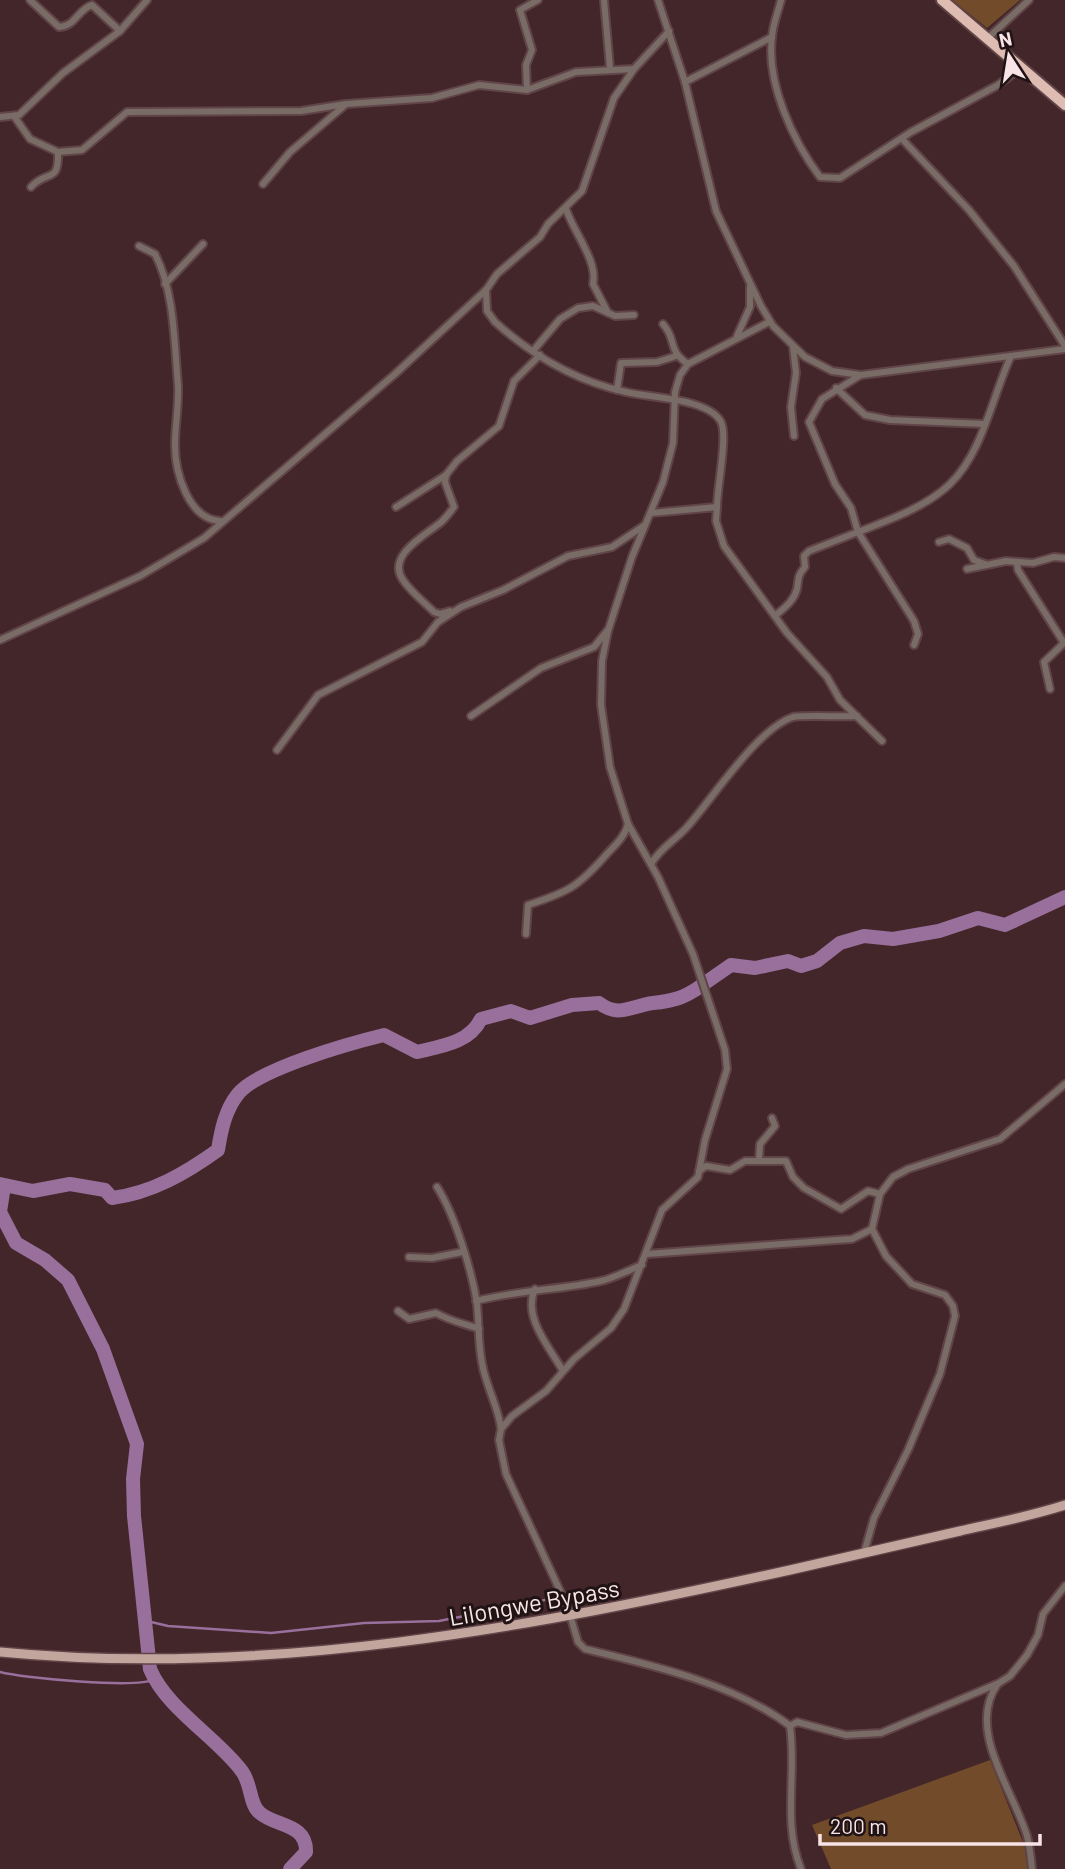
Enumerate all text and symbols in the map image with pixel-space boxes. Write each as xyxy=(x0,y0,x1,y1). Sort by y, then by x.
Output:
north arrow xyxy=(974,21,1044,91)
text: N xyxy=(997,26,1014,51)
street label: Lilongwe Bypass xyxy=(446,1573,622,1631)
scale bar xyxy=(820,1802,1040,1846)
text: 200 m xyxy=(830,1813,887,1838)

